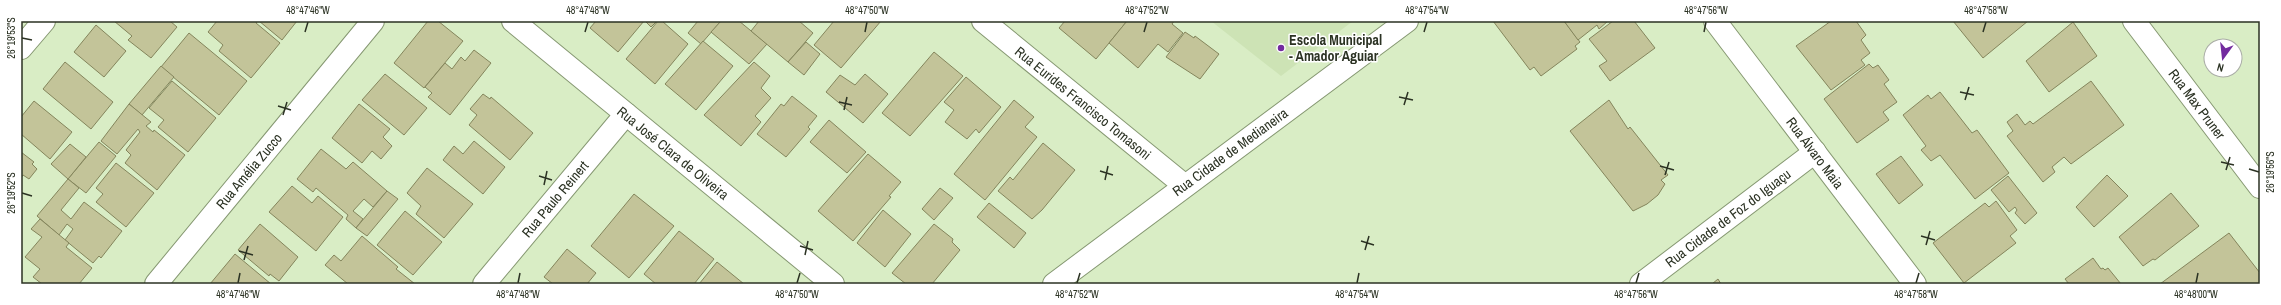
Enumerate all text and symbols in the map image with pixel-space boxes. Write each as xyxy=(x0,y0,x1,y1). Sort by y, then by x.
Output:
text: 48°47'46"W xyxy=(286,4,330,17)
text: 48°47'48"W xyxy=(566,4,610,17)
text: 48°47'50"W xyxy=(845,4,889,17)
text: 48°47'52"W xyxy=(1125,4,1169,17)
text: 48°47'54"W xyxy=(1405,4,1449,17)
text: 48°47'56"W xyxy=(1684,4,1728,17)
text: 48°47'58"W xyxy=(1964,4,2008,17)
text: 26°19'53"S xyxy=(5,17,18,59)
place label: Escola Municipal - Amador Aguiar xyxy=(1289,31,1382,65)
north arrow xyxy=(2203,38,2243,78)
street label: Rua Eurides Francisco Tomasoni xyxy=(1011,42,1155,164)
marker: Escola Municipal - Amador Aguiar xyxy=(1276,43,1286,53)
text: N xyxy=(2215,60,2225,75)
street label: Rua Max Pruner xyxy=(2165,65,2229,143)
street label: Rua José Clara de Oliveira xyxy=(614,102,733,204)
street label: Rua Cidade de Medianeira xyxy=(1169,104,1292,200)
street label: Rua Álvaro Maia xyxy=(1782,114,1848,193)
street label: Rua Amélia Zucco xyxy=(212,129,286,213)
text: 26°19'56"S xyxy=(2264,151,2277,193)
street label: Rua Paulo Reinert xyxy=(518,157,592,241)
street label: Rua Cidade de Foz do Iguaçu xyxy=(1662,165,1794,271)
text: 26°19'52"S xyxy=(5,172,18,214)
text: 48°47'46"W xyxy=(216,288,260,301)
text: 48°47'48"W xyxy=(496,288,540,301)
text: 48°47'50"W xyxy=(775,288,819,301)
text: 48°47'52"W xyxy=(1055,288,1099,301)
text: 48°47'54"W xyxy=(1335,288,1379,301)
text: 48°47'56"W xyxy=(1614,288,1658,301)
text: 48°47'58"W xyxy=(1894,288,1938,301)
text: 48°48'00"W xyxy=(2174,288,2218,301)

